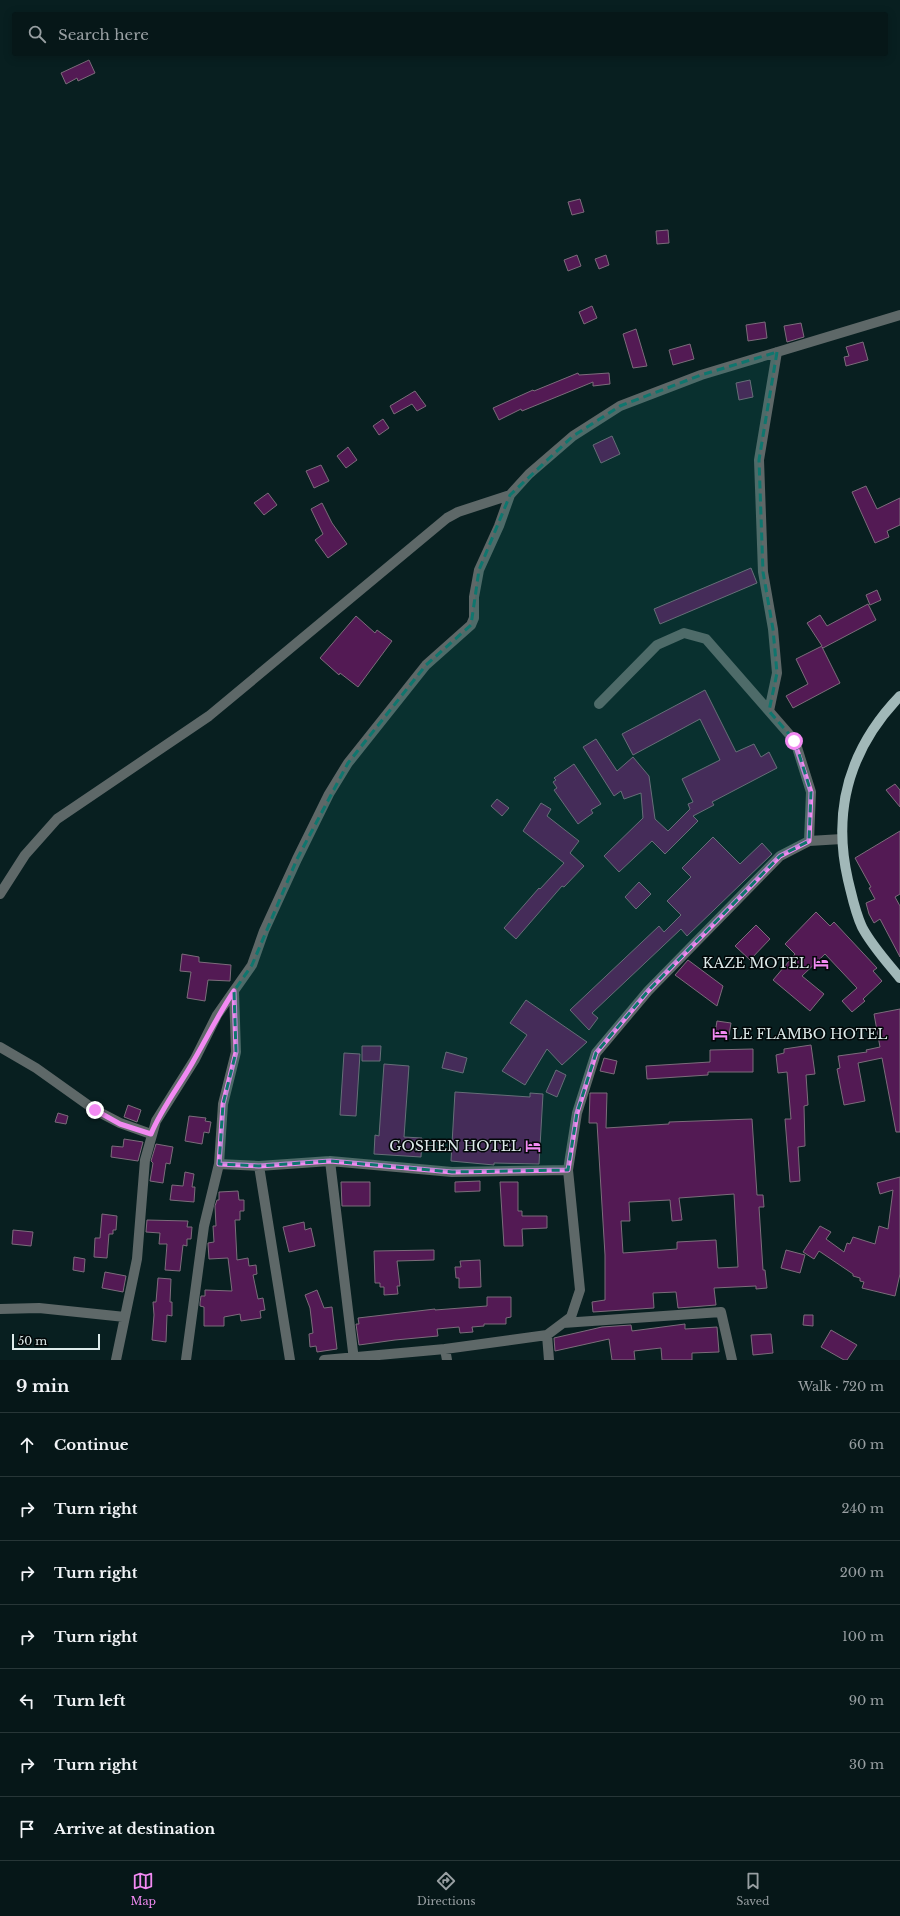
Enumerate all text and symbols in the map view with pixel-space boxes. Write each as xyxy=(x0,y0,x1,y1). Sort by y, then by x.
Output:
search box xyxy=(12,12,888,56)
icon: search xyxy=(26,23,48,45)
text: Search here xyxy=(58,25,149,44)
route start xyxy=(785,732,803,750)
place label: KAZE MOTEL xyxy=(703,954,809,972)
hotel icon: KAZE MOTEL xyxy=(812,954,830,972)
hotel icon: LE FLAMBO HOTEL xyxy=(711,1025,729,1043)
place label: LE FLAMBO HOTEL xyxy=(732,1025,887,1043)
route end xyxy=(86,1101,104,1119)
place label: GOSHEN HOTEL xyxy=(389,1137,521,1155)
hotel icon: GOSHEN HOTEL xyxy=(524,1137,542,1155)
scale bar xyxy=(12,1332,100,1351)
text: 50 m xyxy=(18,1334,47,1348)
text: 9 min xyxy=(16,1376,69,1397)
text: Walk · 720 m xyxy=(798,1378,884,1395)
icon: ahead xyxy=(16,1434,38,1456)
text: Continue xyxy=(54,1435,129,1454)
text: 60 m xyxy=(849,1436,884,1453)
icon: right xyxy=(16,1498,38,1520)
text: Turn right xyxy=(54,1499,137,1518)
text: 240 m xyxy=(841,1500,884,1517)
icon: right xyxy=(16,1562,38,1584)
text: Turn right xyxy=(54,1563,137,1582)
text: 200 m xyxy=(840,1564,884,1581)
icon: right xyxy=(16,1626,38,1648)
text: Turn right xyxy=(54,1627,137,1646)
text: 100 m xyxy=(842,1628,884,1645)
icon: left xyxy=(16,1690,38,1712)
text: Turn left xyxy=(54,1691,125,1710)
text: 90 m xyxy=(849,1692,884,1709)
icon: right xyxy=(16,1754,38,1776)
text: Turn right xyxy=(54,1755,137,1774)
text: 30 m xyxy=(849,1756,884,1773)
icon: arrive xyxy=(16,1818,38,1840)
text: Arrive at destination xyxy=(54,1819,215,1838)
tab: Map xyxy=(130,1870,156,1908)
tab: Directions xyxy=(417,1870,475,1908)
tab: Saved xyxy=(736,1870,770,1908)

